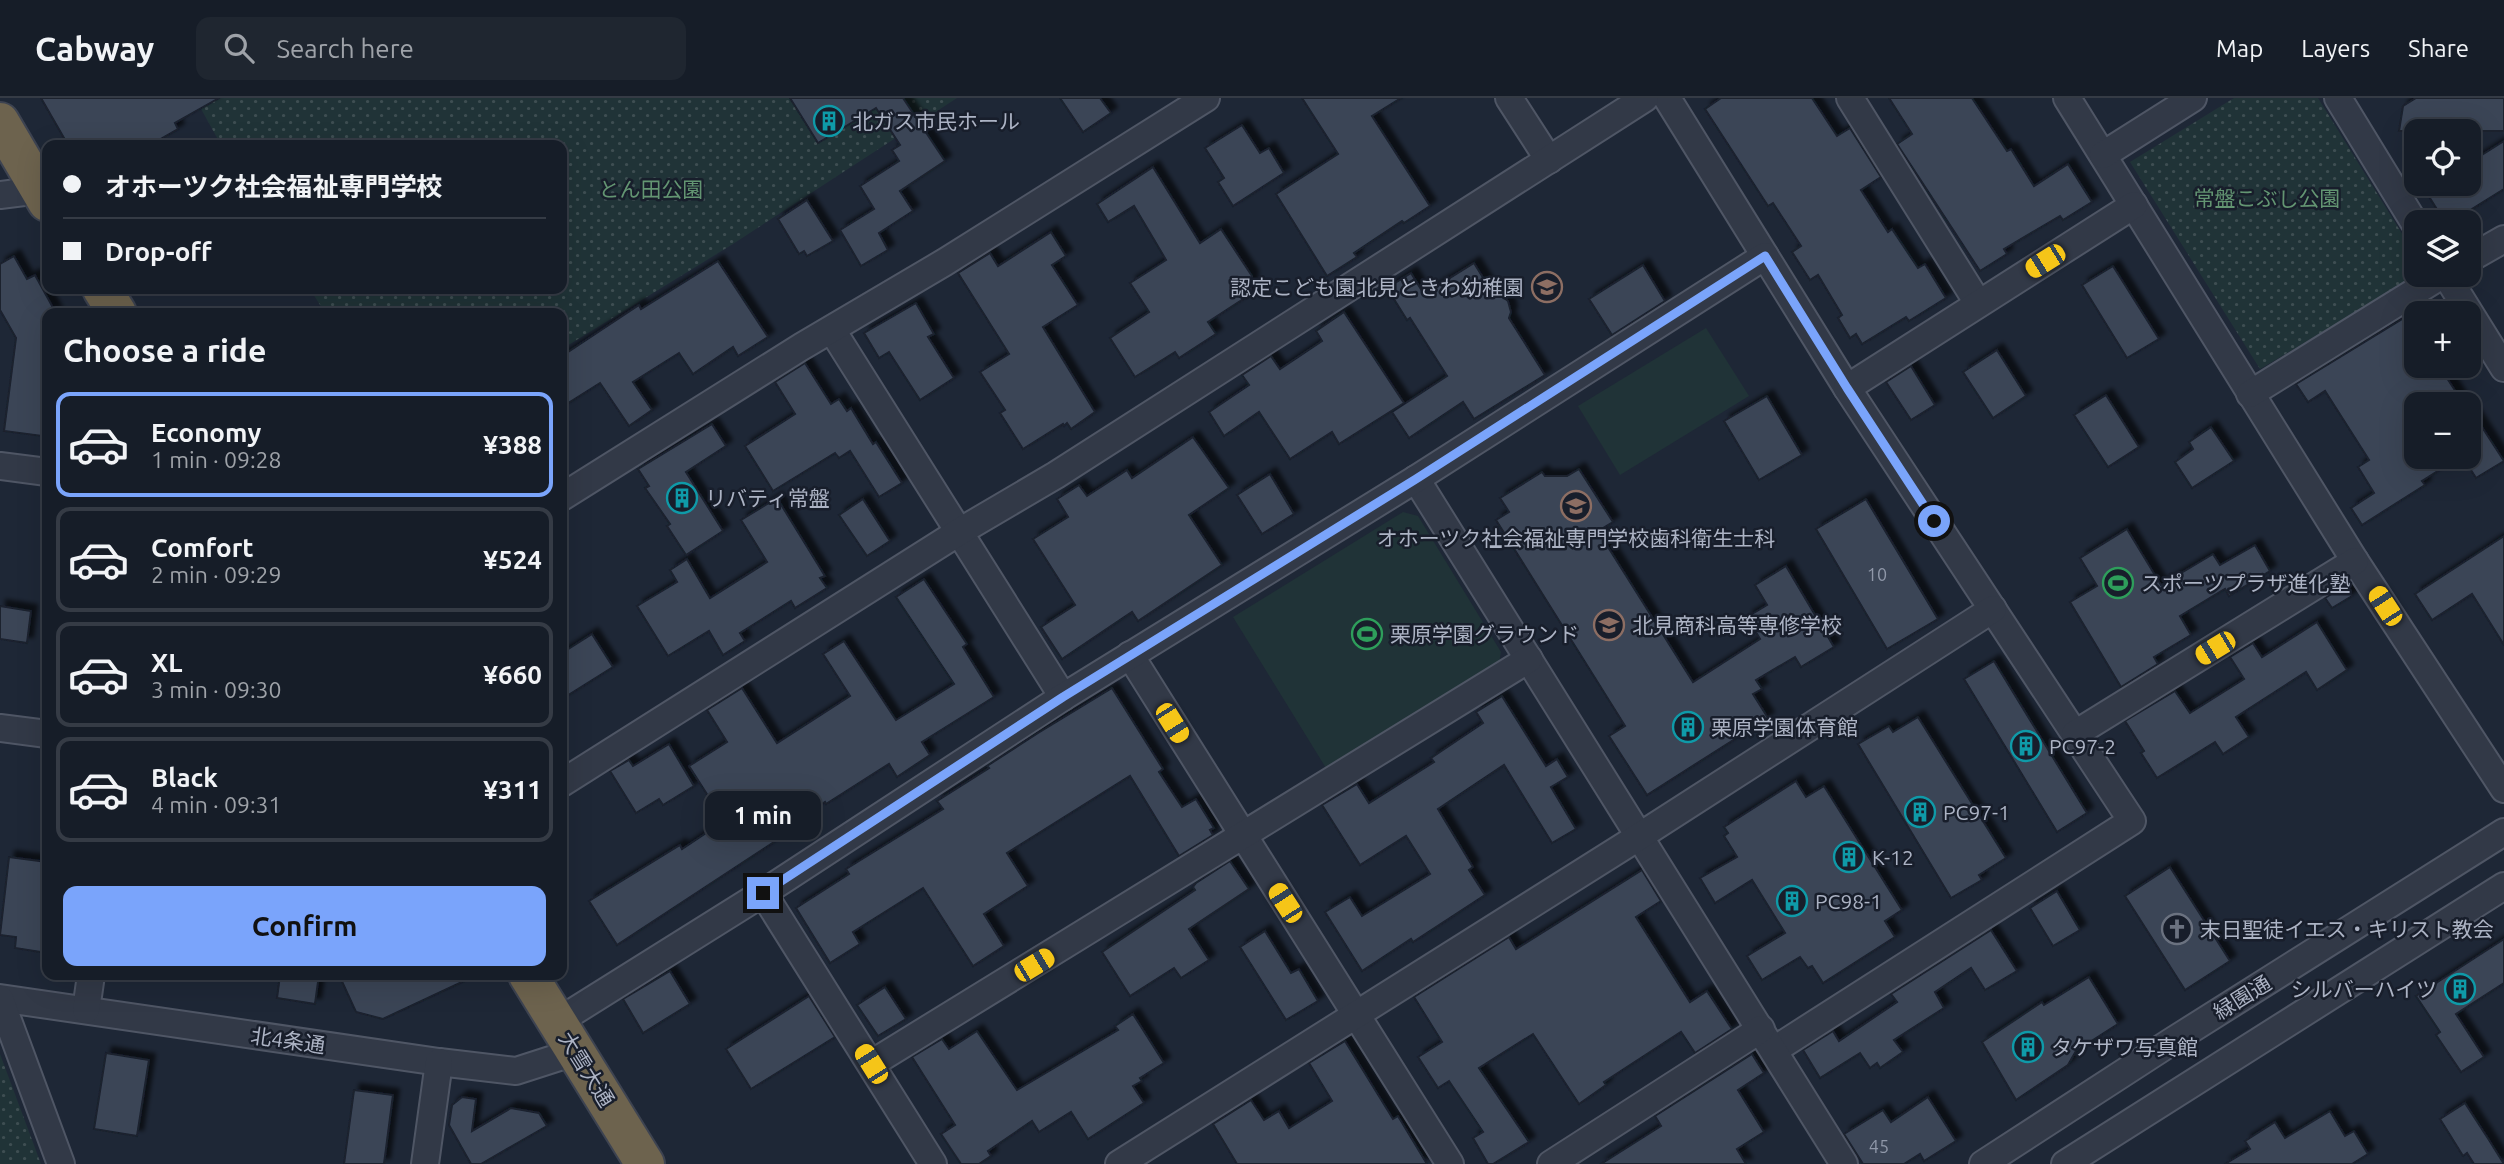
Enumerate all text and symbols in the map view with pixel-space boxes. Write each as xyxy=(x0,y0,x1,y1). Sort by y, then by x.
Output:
search box xyxy=(196,17,686,80)
icon: search xyxy=(220,29,258,67)
text: Cabway xyxy=(35,30,154,67)
text: Search here xyxy=(276,34,414,63)
text: Map xyxy=(2216,35,2263,62)
text: Layers xyxy=(2301,35,2370,62)
text: Share xyxy=(2408,35,2469,62)
building icon: 北ガス市民ホール xyxy=(812,104,846,138)
place label: 北ガス市民ホール xyxy=(852,109,1020,133)
map controls xyxy=(2404,119,2481,469)
button: locate xyxy=(2404,119,2481,196)
text: オホーツク社会福祉専門学校 xyxy=(105,172,442,201)
park label: とん田公園 xyxy=(599,177,704,201)
park label: 常盤こぶし公園 xyxy=(2194,186,2341,210)
button: layers xyxy=(2404,210,2481,287)
text: Drop-off xyxy=(105,237,212,266)
car xyxy=(2022,241,2069,281)
school or university icon: 認定こども園北見ときわ幼稚園 xyxy=(1530,270,1564,304)
place label: 認定こども園北見ときわ幼稚園 xyxy=(1230,275,1524,299)
button: + xyxy=(2404,301,2481,378)
text: Choose a ride xyxy=(63,332,266,368)
button: − xyxy=(2404,392,2481,469)
icon: car xyxy=(67,413,130,476)
text: Economy xyxy=(151,418,261,447)
text: ¥388 xyxy=(483,430,542,459)
text: 1 min · 09:28 xyxy=(151,447,282,472)
building icon: リバティ常盤 xyxy=(665,481,699,515)
place label: リバティ常盤 xyxy=(705,486,830,510)
school or university icon: オホーツク社会福祉専門学校歯科衛生士科 xyxy=(1559,489,1593,523)
route start xyxy=(1918,505,1950,537)
place label: オホーツク社会福祉専門学校歯科衛生士科 xyxy=(1377,526,1775,550)
icon: car xyxy=(67,528,130,591)
text: Comfort xyxy=(151,533,254,562)
text: ¥524 xyxy=(483,545,542,574)
text: 2 min · 09:29 xyxy=(151,562,282,587)
house number: 10 xyxy=(1867,564,1887,584)
sports icon: スポーツプラザ進化塾 xyxy=(2101,566,2135,600)
place label: スポーツプラザ進化塾 xyxy=(2141,571,2351,595)
car xyxy=(2365,583,2406,629)
school or university icon: 北見商科高等専修学校 xyxy=(1592,608,1626,642)
place label: 北見商科高等専修学校 xyxy=(1632,613,1842,637)
sports icon: 栗原学園グラウンド xyxy=(1350,617,1384,651)
place label: 栗原学園グラウンド xyxy=(1390,622,1579,646)
car xyxy=(2192,628,2239,668)
icon: car xyxy=(67,643,130,706)
text: XL xyxy=(151,648,182,677)
text: ¥660 xyxy=(483,660,542,689)
text: 3 min · 09:30 xyxy=(151,677,282,702)
car xyxy=(1152,700,1193,746)
building icon: 栗原学園体育館 xyxy=(1671,710,1705,744)
place label: 栗原学園体育館 xyxy=(1711,715,1858,739)
building icon: PC97-2 xyxy=(2009,729,2043,763)
place label: PC97-2 xyxy=(2049,734,2116,758)
icon: car xyxy=(67,758,130,821)
text: Black xyxy=(151,763,218,792)
text: ¥311 xyxy=(483,775,542,804)
text: 4 min · 09:31 xyxy=(151,792,282,817)
callout: 1 min xyxy=(705,792,821,840)
building icon: PC97-1 xyxy=(1903,795,1937,829)
place label: PC97-1 xyxy=(1943,800,2010,824)
text: 1 min xyxy=(734,803,792,828)
building icon: K-12 xyxy=(1832,840,1866,874)
place label: K-12 xyxy=(1872,845,1914,869)
route end xyxy=(747,877,779,909)
car xyxy=(1265,880,1306,926)
building icon: PC98-1 xyxy=(1775,884,1809,918)
button: Confirm xyxy=(63,886,546,966)
place label: PC98-1 xyxy=(1815,889,1882,913)
church icon: 末日聖徒イエス・キリスト教会 xyxy=(2160,912,2194,946)
place label: 末日聖徒イエス・キリスト教会 xyxy=(2200,917,2494,941)
car xyxy=(1011,945,1058,985)
street label: 緑園通 xyxy=(2209,970,2275,1024)
building icon: シルバーハイツ xyxy=(2443,972,2477,1006)
place label: シルバーハイツ xyxy=(2291,977,2437,1001)
street label: 北4条通 xyxy=(249,1023,327,1057)
street label: 大雪大通 xyxy=(555,1027,619,1111)
building icon: タケザワ写真館 xyxy=(2011,1030,2045,1064)
place label: タケザワ写真館 xyxy=(2051,1035,2198,1059)
car xyxy=(851,1041,892,1087)
house number: 45 xyxy=(1869,1136,1889,1156)

